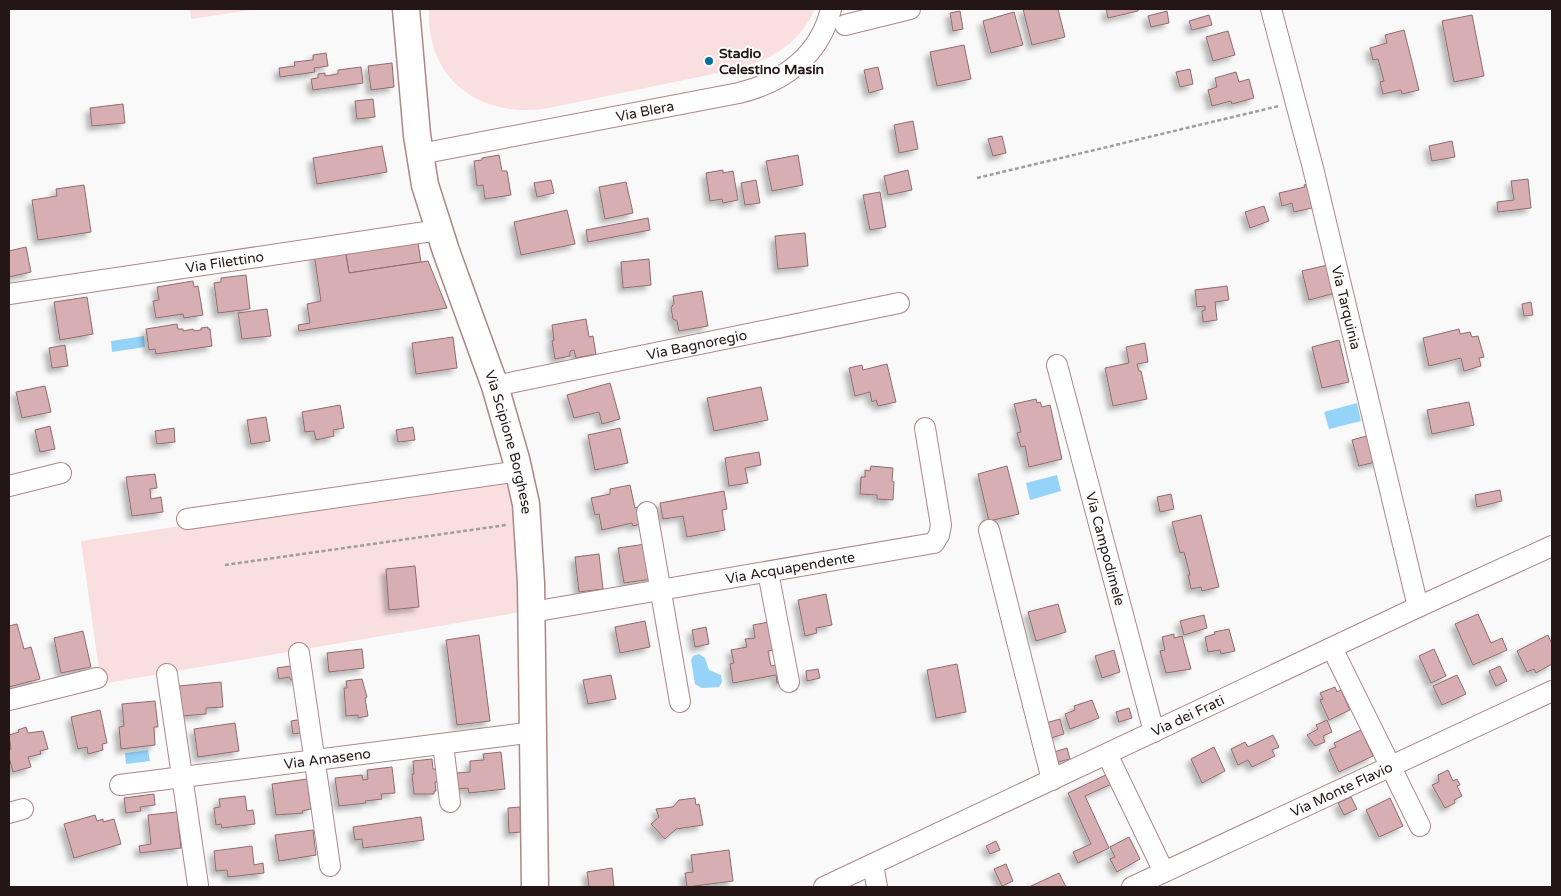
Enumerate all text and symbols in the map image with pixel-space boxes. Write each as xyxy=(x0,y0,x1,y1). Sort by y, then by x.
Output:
place label: Stadio Celestino Masin xyxy=(719,45,824,78)
marker: Stadio Celestino Masin xyxy=(703,55,715,67)
street label: Via Blera xyxy=(614,97,675,125)
street label: Via Filettino xyxy=(184,248,265,276)
street label: Via Tarquinia xyxy=(1328,264,1365,351)
street label: Via Bagnoregio xyxy=(645,326,748,363)
street label: Via Scipione Borghese xyxy=(481,368,535,515)
street label: Via Campodimele xyxy=(1082,490,1129,607)
street label: Via Acquapendente xyxy=(724,548,856,587)
street label: Via dei Frati xyxy=(1148,691,1227,740)
street label: Via Amaseno xyxy=(283,744,372,772)
street label: Via Monte Flavio xyxy=(1288,758,1395,820)

